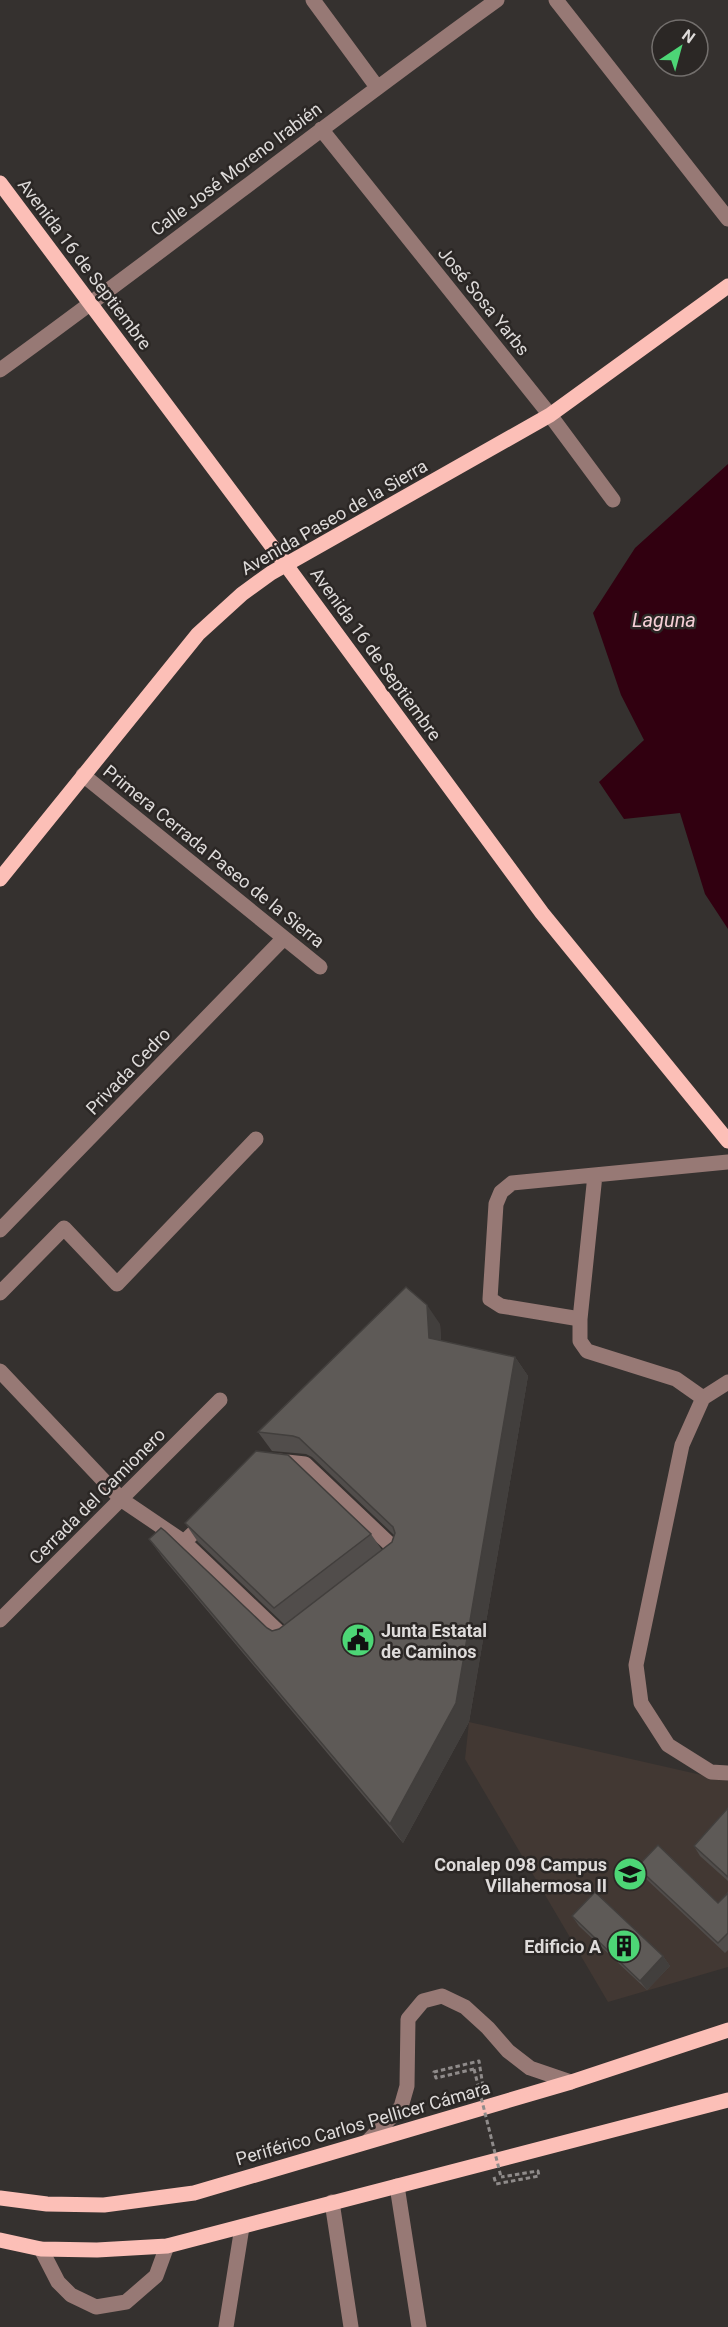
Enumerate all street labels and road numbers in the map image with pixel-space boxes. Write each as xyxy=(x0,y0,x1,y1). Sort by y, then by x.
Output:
street label: Calle José Moreno Irabién xyxy=(146,98,326,240)
street label: Avenida 16 de Septiembre xyxy=(14,174,156,354)
street label: José Sosa Yarbs xyxy=(434,243,534,359)
street label: Avenida Paseo de la Sierra xyxy=(237,455,431,579)
street label: Avenida 16 de Septiembre xyxy=(306,563,446,745)
street label: Primera Cerrada Paseo de la Sierra xyxy=(99,760,329,952)
street label: Privada Cedro xyxy=(81,1023,175,1119)
street label: Cerrada del Camionero xyxy=(25,1424,169,1568)
street label: Periférico Carlos Pellicer Cámara xyxy=(233,2077,493,2169)

